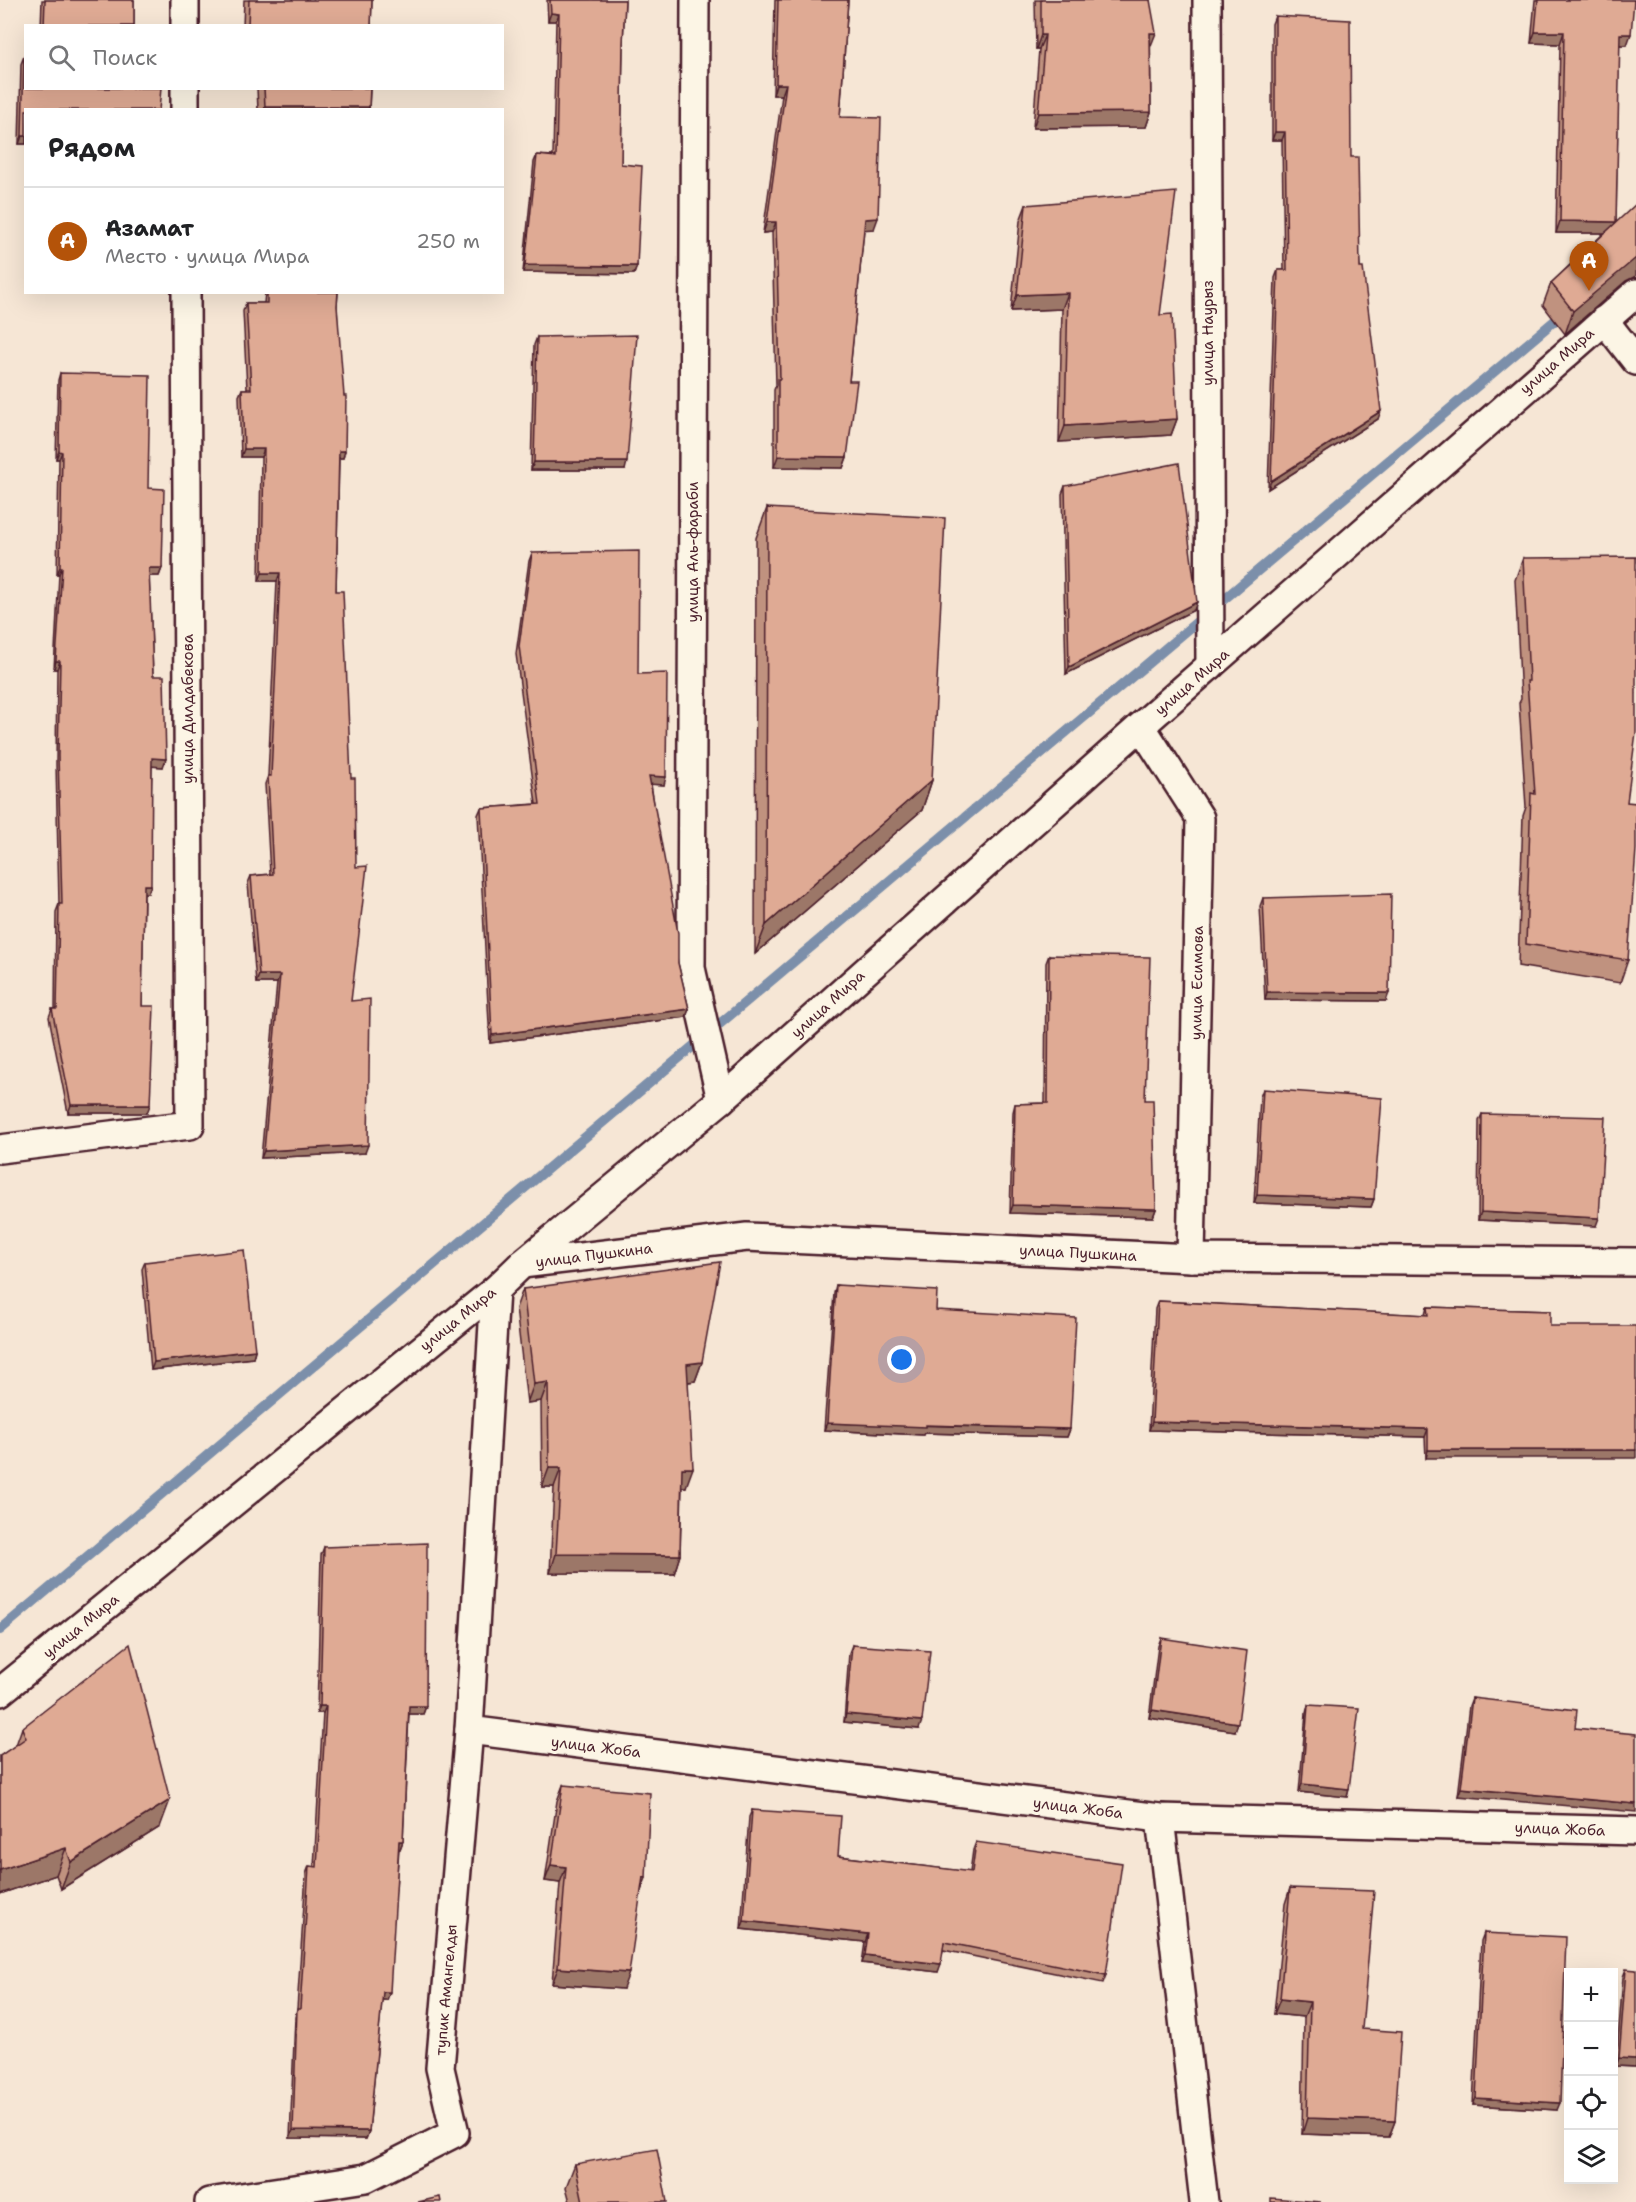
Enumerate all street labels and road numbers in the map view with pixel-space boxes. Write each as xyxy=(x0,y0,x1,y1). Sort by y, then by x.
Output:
street label: улица Наурыз xyxy=(1198,280,1218,386)
street label: улица Мира xyxy=(1516,323,1599,399)
street label: улица Аль-фараби xyxy=(683,481,703,623)
street label: улица Дилдабекова xyxy=(178,633,198,784)
street label: улица Мира xyxy=(1151,644,1234,720)
street label: улица Есимова xyxy=(1186,925,1208,1040)
street label: улица Мира xyxy=(787,965,870,1042)
street label: улица Пушкина xyxy=(534,1238,654,1272)
street label: улица Пушкина xyxy=(1019,1240,1138,1266)
street label: улица Мира xyxy=(416,1282,501,1356)
street label: улица Мира xyxy=(39,1589,124,1663)
street label: улица Жоба xyxy=(550,1732,643,1763)
street label: улица Жоба xyxy=(1032,1793,1125,1824)
street label: улица Жоба xyxy=(1514,1817,1606,1841)
street label: тупик Амангелды xyxy=(430,1924,462,2056)

